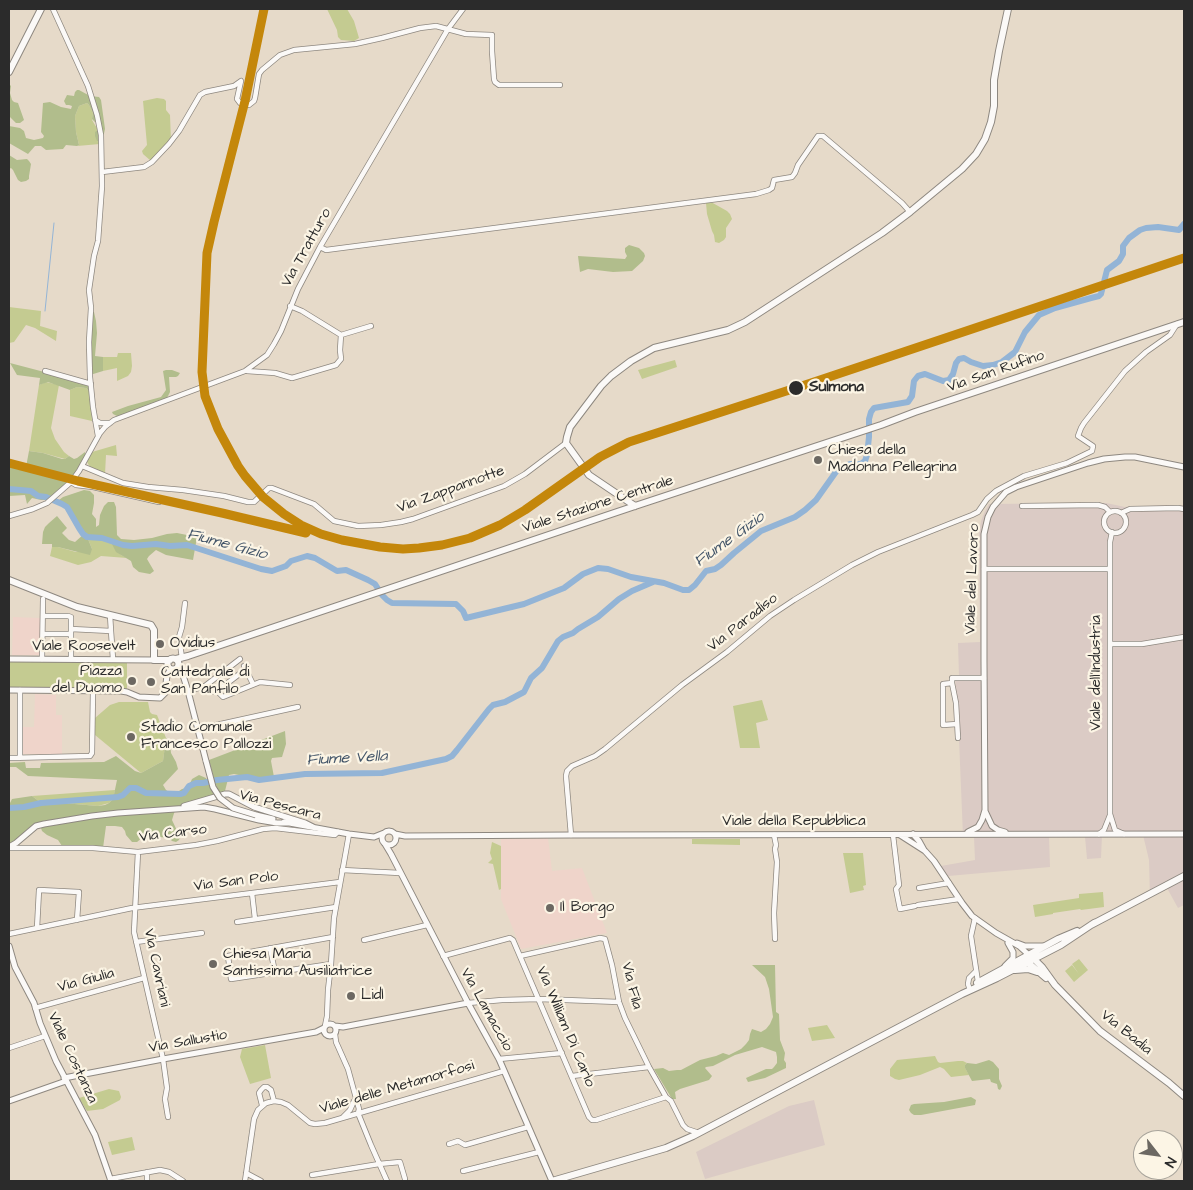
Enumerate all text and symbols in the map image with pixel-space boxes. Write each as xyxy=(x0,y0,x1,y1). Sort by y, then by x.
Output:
street label: Via Tratturo xyxy=(278,206,336,290)
street label: Via San Rufino xyxy=(945,347,1047,397)
marker: Sulmona xyxy=(787,379,805,397)
place label: Sulmona xyxy=(809,379,864,397)
place label: Chiesa della Madonna Pellegrina xyxy=(828,442,957,477)
marker: Chiesa della Madonna Pellegrina xyxy=(812,454,824,466)
street label: Via Zappannotte xyxy=(395,462,507,518)
street label: Viale Stazione Centrale xyxy=(520,472,676,538)
water label: Fiume Gizio xyxy=(691,508,769,572)
street label: Viale del Lavoro xyxy=(962,523,984,635)
water label: Fiume Gizio xyxy=(185,525,269,565)
street label: Via Paradiso xyxy=(704,590,782,656)
street label: Viale dell'Industria xyxy=(1088,615,1106,731)
place label: Ovidius xyxy=(170,635,215,653)
street label: Viale Roosevelt xyxy=(32,638,136,656)
marker: Ovidius xyxy=(154,638,166,650)
place label: Piazza del Duomo xyxy=(52,663,122,698)
place label: Cattedrale di San Panfilo xyxy=(161,664,250,699)
marker: Piazza del Duomo xyxy=(126,675,138,687)
marker: Cattedrale di San Panfilo xyxy=(145,676,157,688)
place label: Stadio Comunale Francesco Pallozzi xyxy=(141,719,271,754)
marker: Stadio Comunale Francesco Pallozzi xyxy=(125,731,137,743)
water label: Fiume Vella xyxy=(306,747,388,771)
street label: Via Pescara xyxy=(237,786,323,826)
street label: Viale della Repubblica xyxy=(722,813,866,831)
street label: Via Carso xyxy=(138,821,208,847)
street label: Via San Polo xyxy=(193,868,279,896)
place label: Il Borgo xyxy=(560,899,614,917)
marker: Il Borgo xyxy=(544,902,556,914)
street label: Via Cavriani xyxy=(139,927,173,1009)
place label: Chiesa Maria Santissima Ausiliatrice xyxy=(223,946,372,981)
marker: Chiesa Maria Santissima Ausiliatrice xyxy=(207,958,219,970)
street label: Via Fila xyxy=(616,961,646,1011)
street label: Via William Di Carlo xyxy=(531,964,599,1090)
street label: Via Giulia xyxy=(56,965,116,997)
street label: Via Lamaccio xyxy=(456,965,516,1055)
place label: Lidl xyxy=(361,987,384,1005)
marker: Lidl xyxy=(345,990,357,1002)
street label: Via Badia xyxy=(1097,1007,1155,1059)
street label: Viale Costanza xyxy=(43,1010,101,1106)
street label: Via Sallustio xyxy=(147,1026,229,1058)
street label: Viale delle Metamorfosi xyxy=(318,1057,476,1119)
north arrow xyxy=(1133,1130,1183,1180)
text: N xyxy=(1159,1153,1181,1171)

